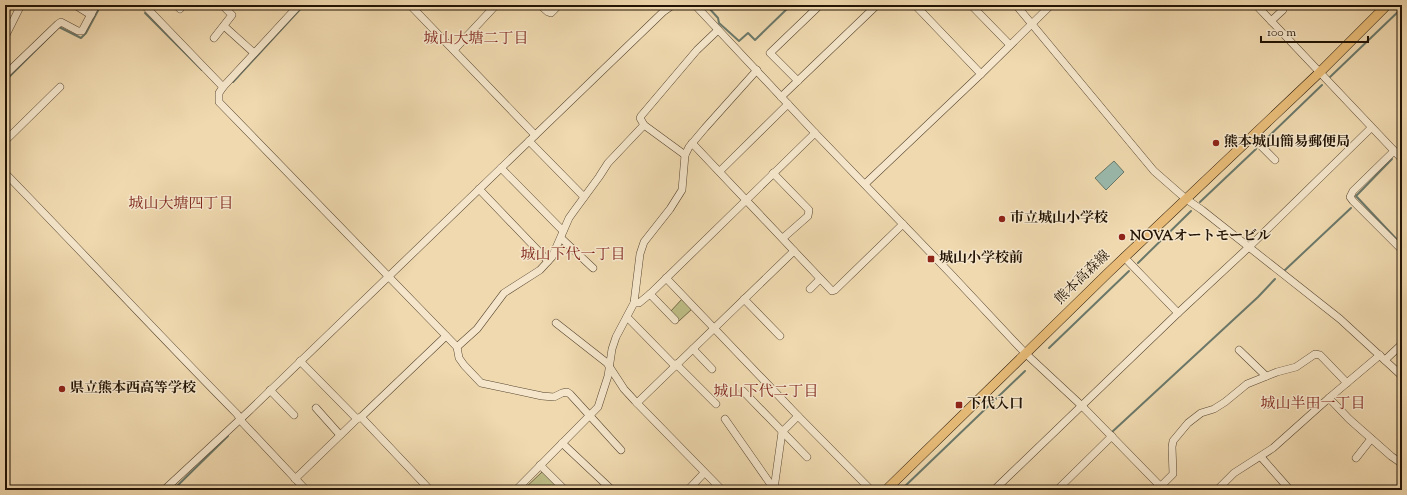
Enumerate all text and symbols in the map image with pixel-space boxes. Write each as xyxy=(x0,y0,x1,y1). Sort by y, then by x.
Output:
scale bar xyxy=(1261,18,1368,44)
text: 100 m xyxy=(1267,24,1296,42)
district label: 城山大塘二丁目 xyxy=(423,29,529,50)
place label: 熊本城山簡易郵便局 xyxy=(1224,133,1350,153)
marker: 熊本城山簡易郵便局 xyxy=(1211,138,1221,148)
district label: 城山大塘四丁目 xyxy=(128,194,234,215)
place label: 市立城山小学校 xyxy=(1010,209,1108,229)
marker: 市立城山小学校 xyxy=(997,214,1007,224)
place label: NOVAオートモービル xyxy=(1130,227,1271,247)
marker: NOVAオートモービル xyxy=(1117,232,1127,242)
district label: 城山下代一丁目 xyxy=(520,245,626,266)
street label: 熊本高森線 xyxy=(1051,246,1115,310)
place label: 城山小学校前 xyxy=(939,249,1023,269)
marker: 城山小学校前 xyxy=(926,254,936,264)
place label: 県立熊本西高等学校 xyxy=(70,379,196,399)
district label: 城山下代二丁目 xyxy=(713,382,819,403)
marker: 県立熊本西高等学校 xyxy=(57,384,67,394)
district label: 城山半田一丁目 xyxy=(1260,394,1366,415)
place label: 下代入口 xyxy=(967,395,1023,415)
marker: 下代入口 xyxy=(954,400,964,410)

